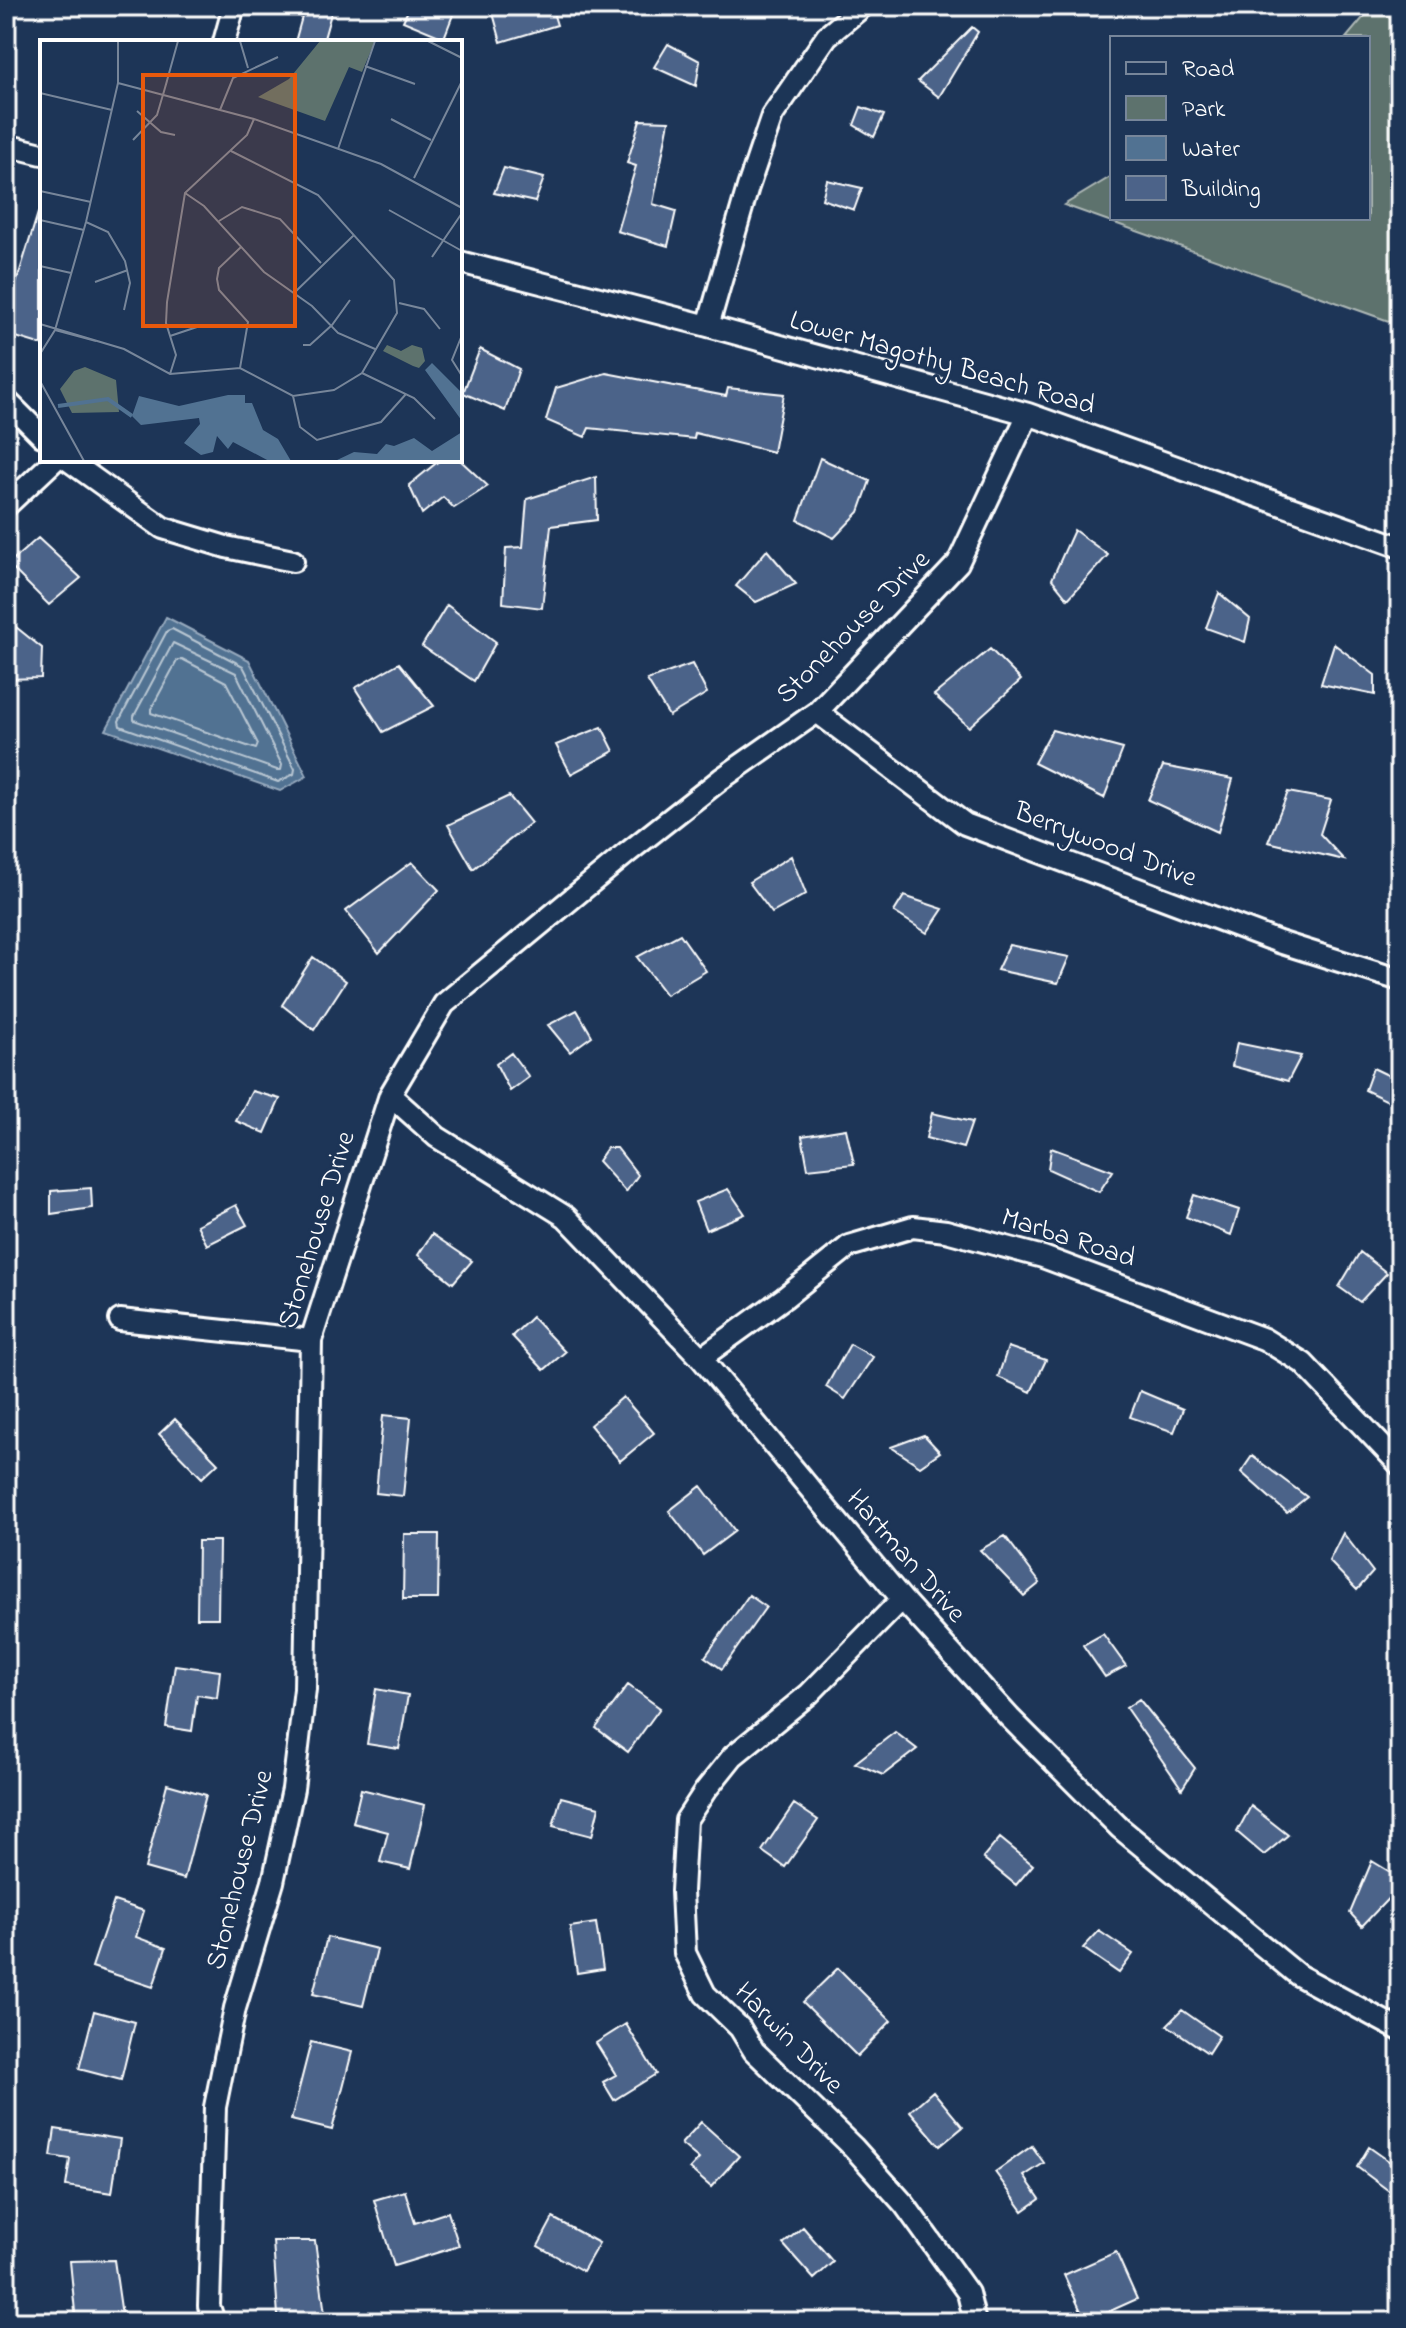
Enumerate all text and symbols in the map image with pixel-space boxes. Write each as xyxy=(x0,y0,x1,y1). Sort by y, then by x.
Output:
legend xyxy=(1110,36,1370,220)
inset map xyxy=(40,40,462,462)
text: Road xyxy=(1182,53,1235,88)
text: Park xyxy=(1182,93,1226,128)
text: Water xyxy=(1182,133,1240,168)
text: Building xyxy=(1181,173,1261,208)
street label: Lower Magothy Beach Road xyxy=(784,301,1100,427)
street label: Stonehouse Drive xyxy=(767,541,941,715)
street label: Berrywood Drive xyxy=(1007,792,1203,900)
street label: Stonehouse Drive xyxy=(269,1126,368,1334)
street label: Marba Road xyxy=(996,1198,1140,1280)
street label: Hartman Drive xyxy=(835,1481,975,1633)
street label: Stonehouse Drive xyxy=(196,1765,286,1974)
street label: Harwin Drive xyxy=(724,1973,853,2105)

